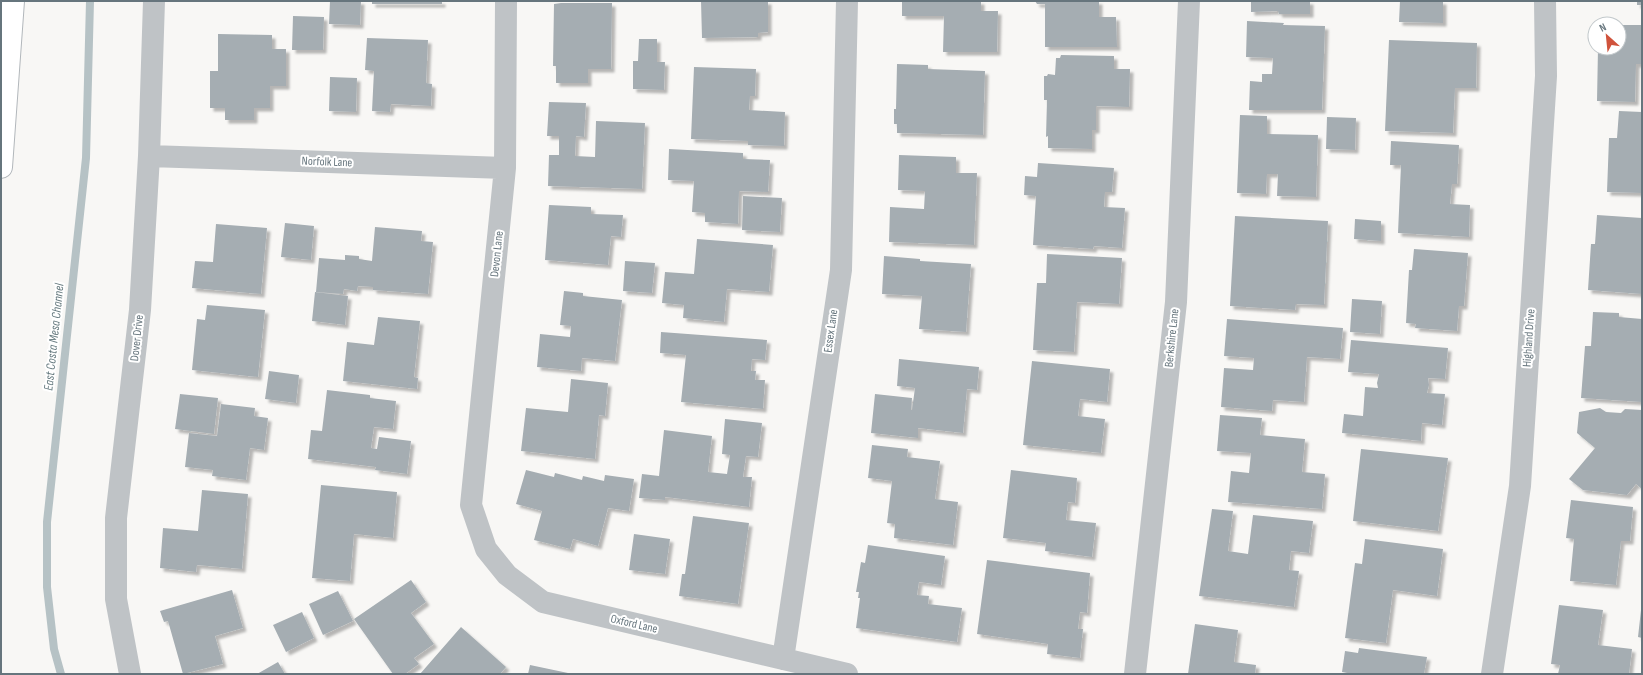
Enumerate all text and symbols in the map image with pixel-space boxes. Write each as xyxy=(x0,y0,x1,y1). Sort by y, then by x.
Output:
north arrow xyxy=(1587,16,1627,56)
text: N xyxy=(1597,20,1608,35)
street label: Norfolk Lane xyxy=(301,154,353,170)
street label: Devon Lane xyxy=(487,230,507,278)
water label: East Costa Mesa Channel xyxy=(40,282,68,391)
street label: Essex Lane xyxy=(821,308,841,354)
street label: Berkshire Lane xyxy=(1161,308,1183,368)
street label: Highland Drive xyxy=(1519,308,1539,368)
street label: Dover Drive xyxy=(127,314,147,362)
street label: Oxford Lane xyxy=(609,611,659,637)

